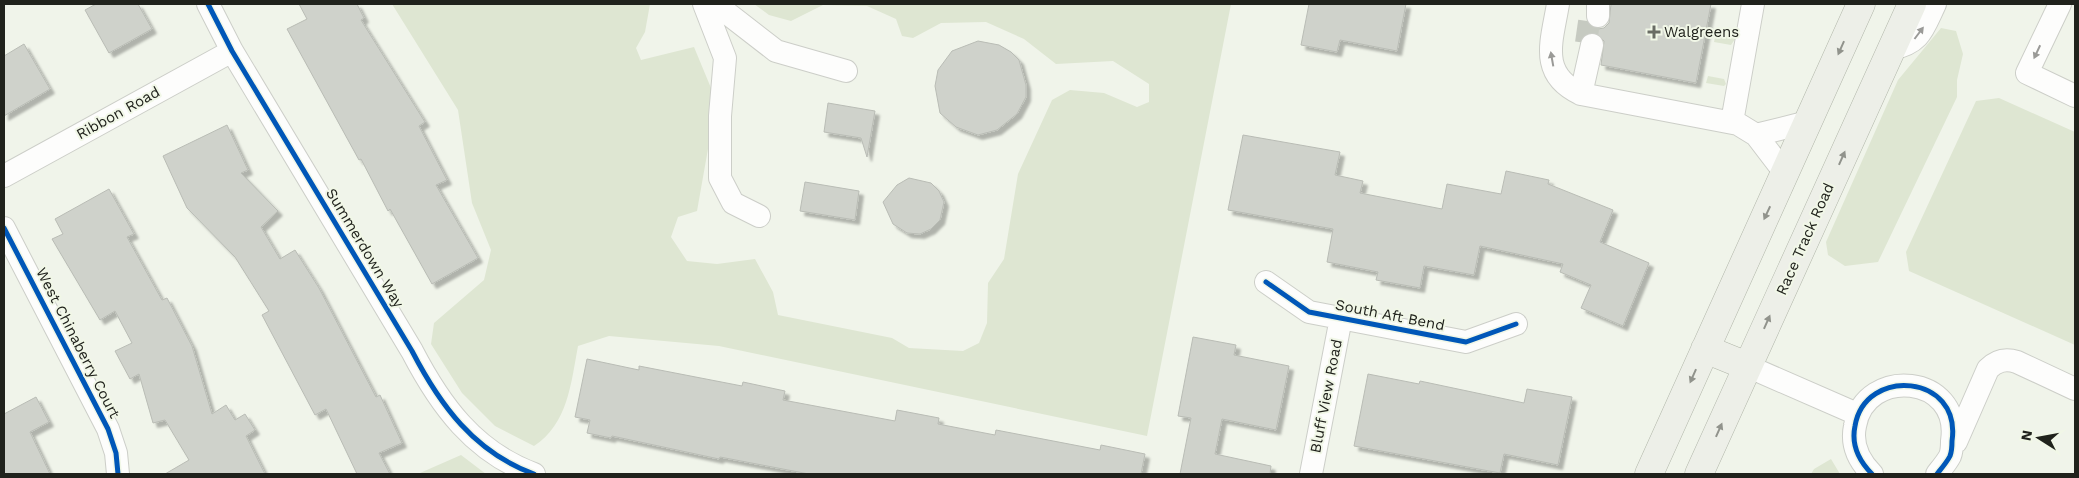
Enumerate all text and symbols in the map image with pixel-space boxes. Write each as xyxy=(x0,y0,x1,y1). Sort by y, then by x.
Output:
place label: Walgreens xyxy=(1664,23,1739,41)
marker: Walgreens xyxy=(1648,26,1660,38)
one-way arrow xyxy=(1914,27,1925,40)
one-way arrow xyxy=(1836,41,1844,55)
one-way arrow xyxy=(2033,45,2041,59)
one-way arrow xyxy=(1547,51,1555,67)
street label: Ribbon Road xyxy=(73,83,163,143)
one-way arrow xyxy=(1838,151,1846,165)
street label: Race Track Road xyxy=(1772,180,1838,298)
street label: Summerdown Way xyxy=(322,185,408,311)
one-way arrow xyxy=(1763,206,1771,220)
street label: West Chinaberry Court xyxy=(32,265,124,422)
street label: South Aft Bend xyxy=(1334,296,1446,334)
one-way arrow xyxy=(1764,315,1772,329)
street label: Bluff View Road xyxy=(1306,338,1346,454)
one-way arrow xyxy=(1688,369,1696,383)
north arrow xyxy=(2014,413,2064,463)
one-way arrow xyxy=(1715,423,1723,437)
text: N xyxy=(2017,429,2035,442)

